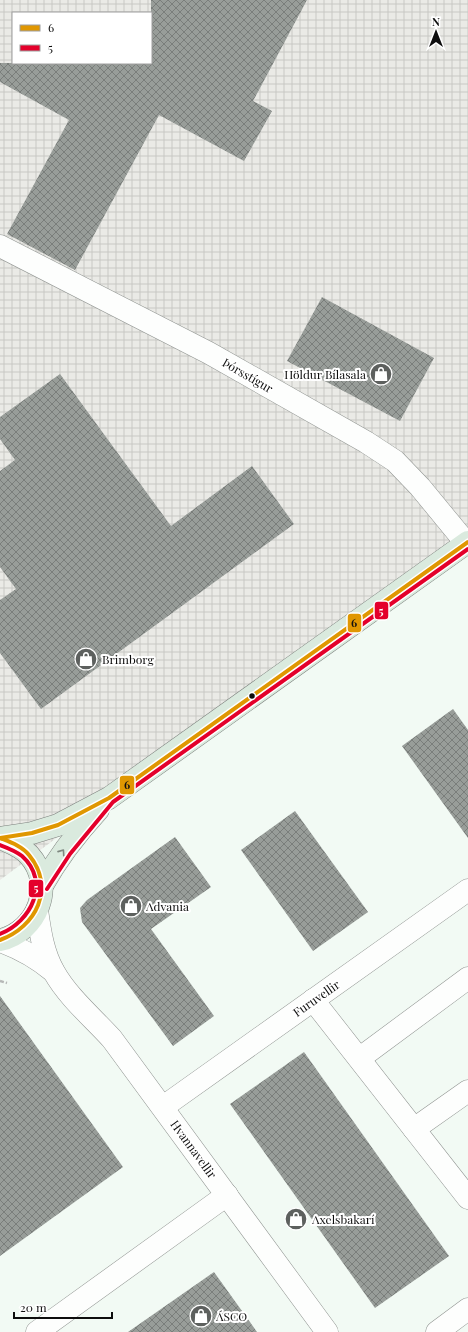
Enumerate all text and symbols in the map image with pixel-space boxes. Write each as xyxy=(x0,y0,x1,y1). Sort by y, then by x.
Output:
legend xyxy=(12,12,152,64)
north arrow xyxy=(416,12,456,52)
text: N xyxy=(432,14,440,29)
text: 6 xyxy=(48,19,54,35)
text: 5 xyxy=(48,39,53,55)
street label: Þórsstígur xyxy=(220,354,277,396)
shop icon: Höldur Bílasala xyxy=(368,361,394,387)
place label: Höldur Bílasala xyxy=(284,366,366,382)
line badge: 5 xyxy=(374,601,389,620)
text: 5 xyxy=(378,603,384,618)
line badge: 6 xyxy=(347,613,362,633)
text: 6 xyxy=(351,615,357,630)
shop icon: Brimborg xyxy=(73,646,99,672)
place label: Brimborg xyxy=(102,651,155,667)
unlabelled marker xyxy=(247,691,257,701)
line badge: 6 xyxy=(119,775,135,795)
text: 6 xyxy=(124,777,130,792)
one-way arrow xyxy=(57,850,64,857)
line badge: 5 xyxy=(28,879,44,898)
text: 5 xyxy=(33,880,39,895)
shop icon: Advania xyxy=(118,893,144,919)
place label: Advania xyxy=(145,898,189,914)
street label: Furuvellir xyxy=(289,976,343,1020)
street label: Hvannavellir xyxy=(167,1117,221,1182)
shop icon: Axelsbakarí xyxy=(283,1206,309,1232)
place label: Axelsbakarí xyxy=(311,1211,375,1227)
scale bar xyxy=(14,1294,112,1320)
text: 20 m xyxy=(20,1299,47,1315)
shop icon: ÁSCO xyxy=(188,1303,214,1329)
place label: ÁSCO xyxy=(215,1308,247,1324)

